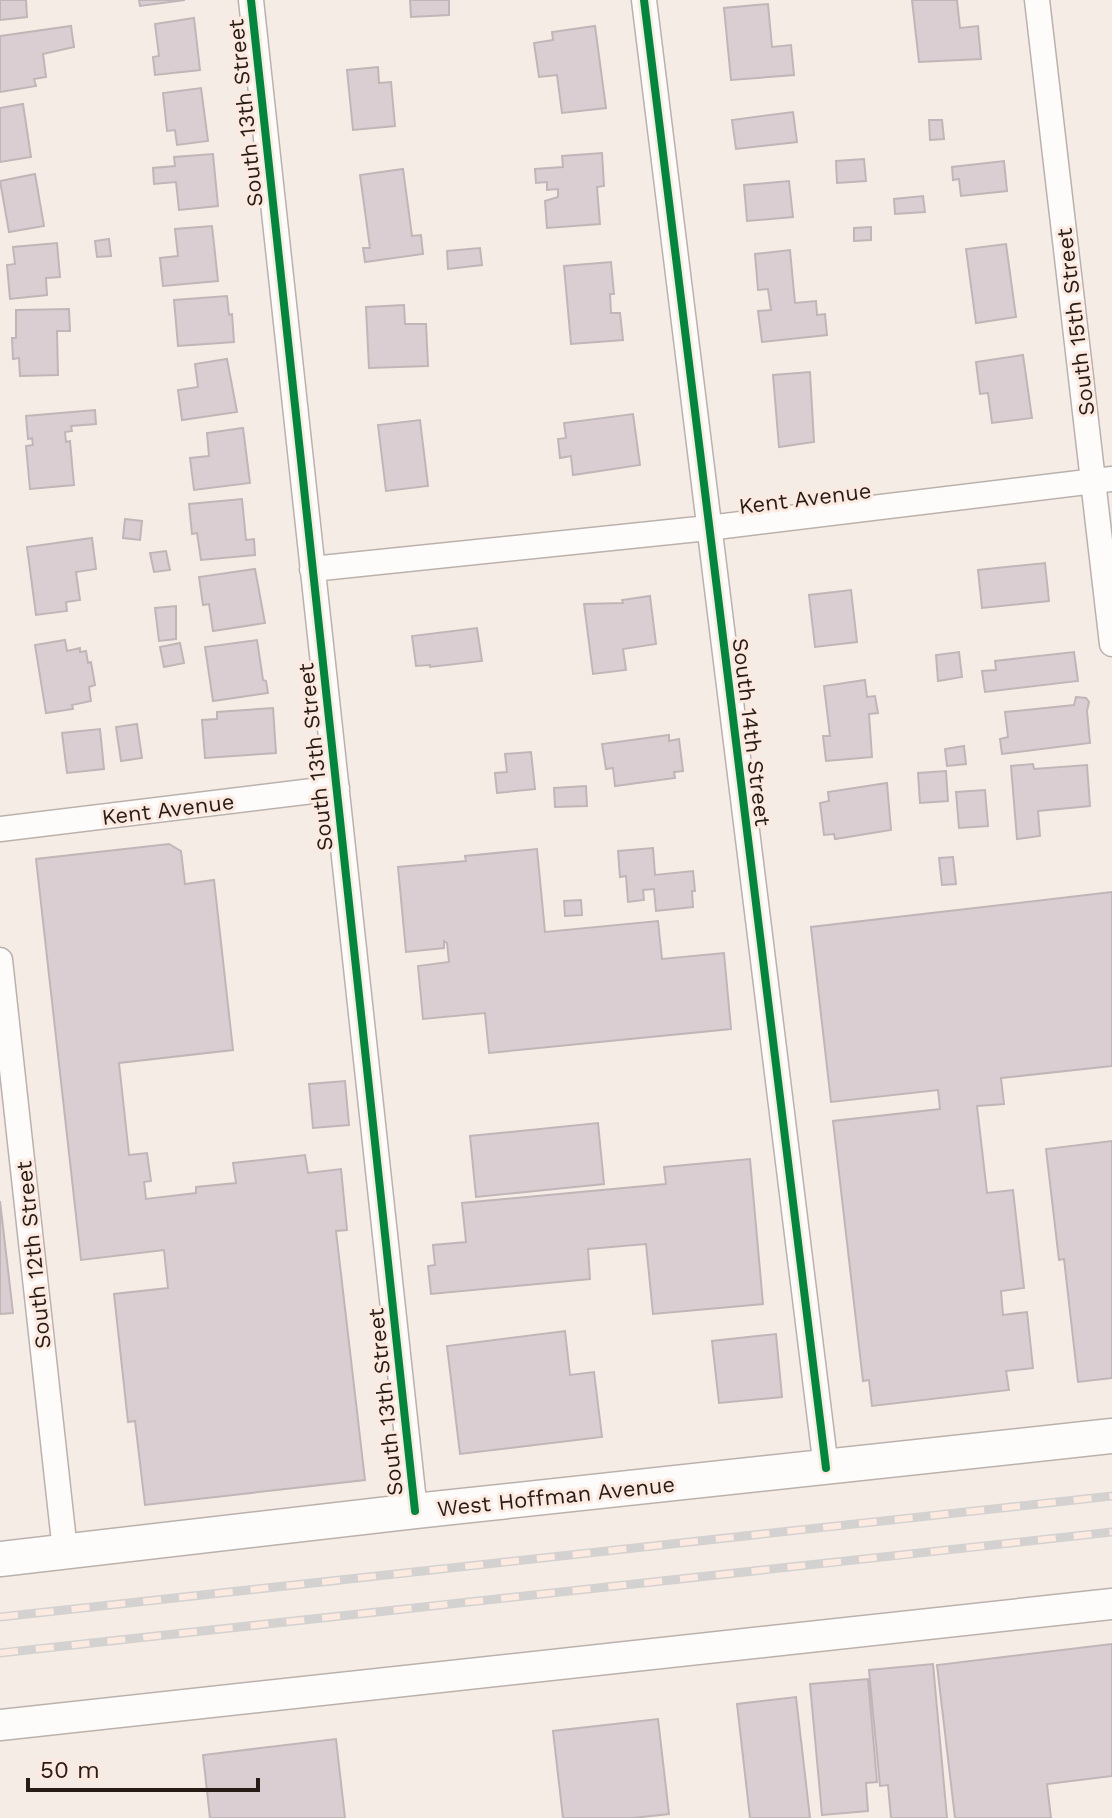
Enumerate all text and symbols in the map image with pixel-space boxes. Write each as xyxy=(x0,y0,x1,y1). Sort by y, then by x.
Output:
street label: South 13th Street xyxy=(223,18,268,208)
street label: South 15th Street xyxy=(1052,227,1099,417)
street label: Kent Avenue xyxy=(737,478,873,519)
street label: South 14th Street xyxy=(728,637,775,828)
street label: South 13th Street xyxy=(293,662,338,852)
street label: Kent Avenue xyxy=(100,789,236,830)
street label: South 12th Street xyxy=(11,1160,56,1350)
street label: South 13th Street xyxy=(363,1307,408,1497)
street label: West Hoffman Avenue xyxy=(436,1472,676,1521)
scale bar xyxy=(28,1742,258,1792)
text: 50 m xyxy=(40,1756,100,1784)

